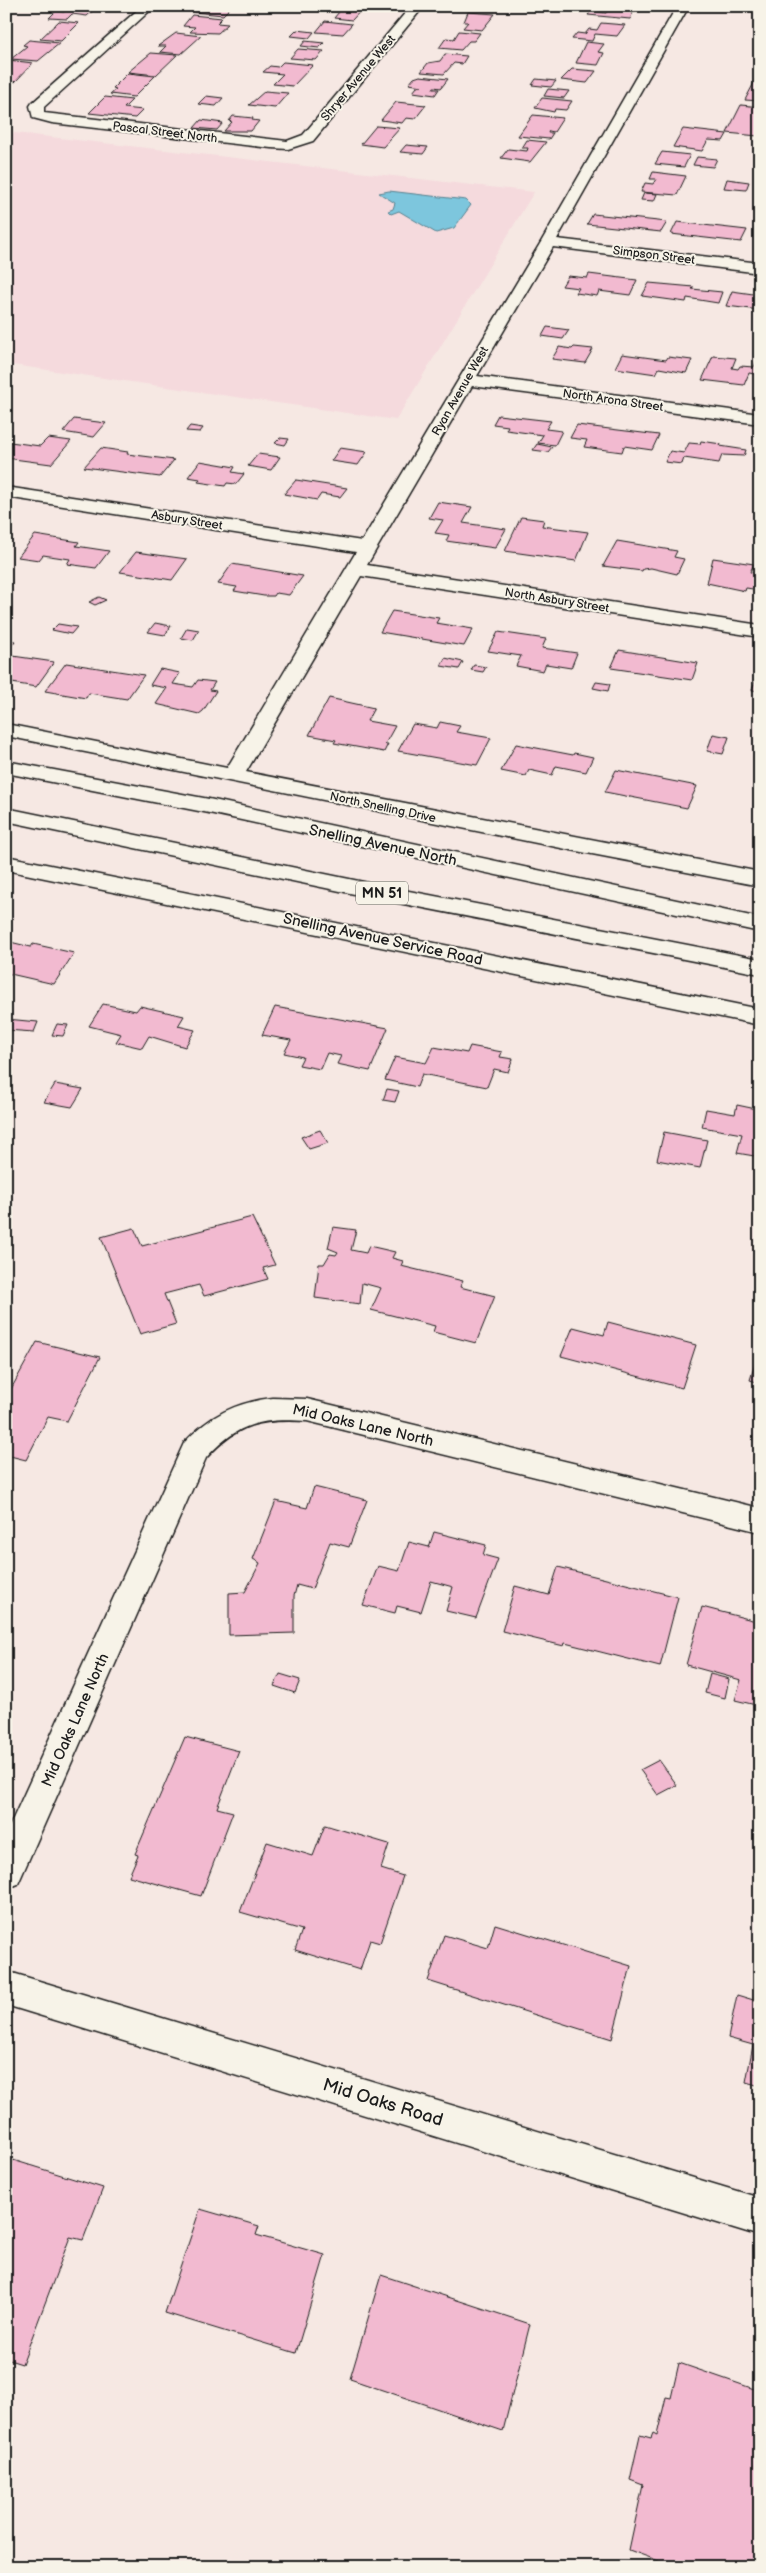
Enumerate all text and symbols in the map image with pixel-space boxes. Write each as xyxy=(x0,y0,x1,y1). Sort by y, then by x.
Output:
street label: Shryer Avenue West xyxy=(318,32,399,125)
street label: Pascal Street North xyxy=(112,119,219,146)
street label: Simpson Street xyxy=(612,243,696,268)
street label: Ryan Avenue West xyxy=(429,344,492,439)
street label: North Arona Street xyxy=(562,386,665,415)
street label: Asbury Street xyxy=(150,507,224,534)
street label: North Asbury Street xyxy=(504,585,611,616)
street label: North Snelling Drive xyxy=(328,789,437,826)
street label: Snelling Avenue North xyxy=(307,821,458,870)
road number: MN 51 xyxy=(356,881,408,904)
street label: Snelling Avenue Service Road xyxy=(282,909,484,970)
street label: Mid Oaks Lane North xyxy=(291,1400,435,1451)
street label: Mid Oaks Lane North xyxy=(37,1651,113,1790)
street label: Mid Oaks Road xyxy=(320,2074,446,2131)

